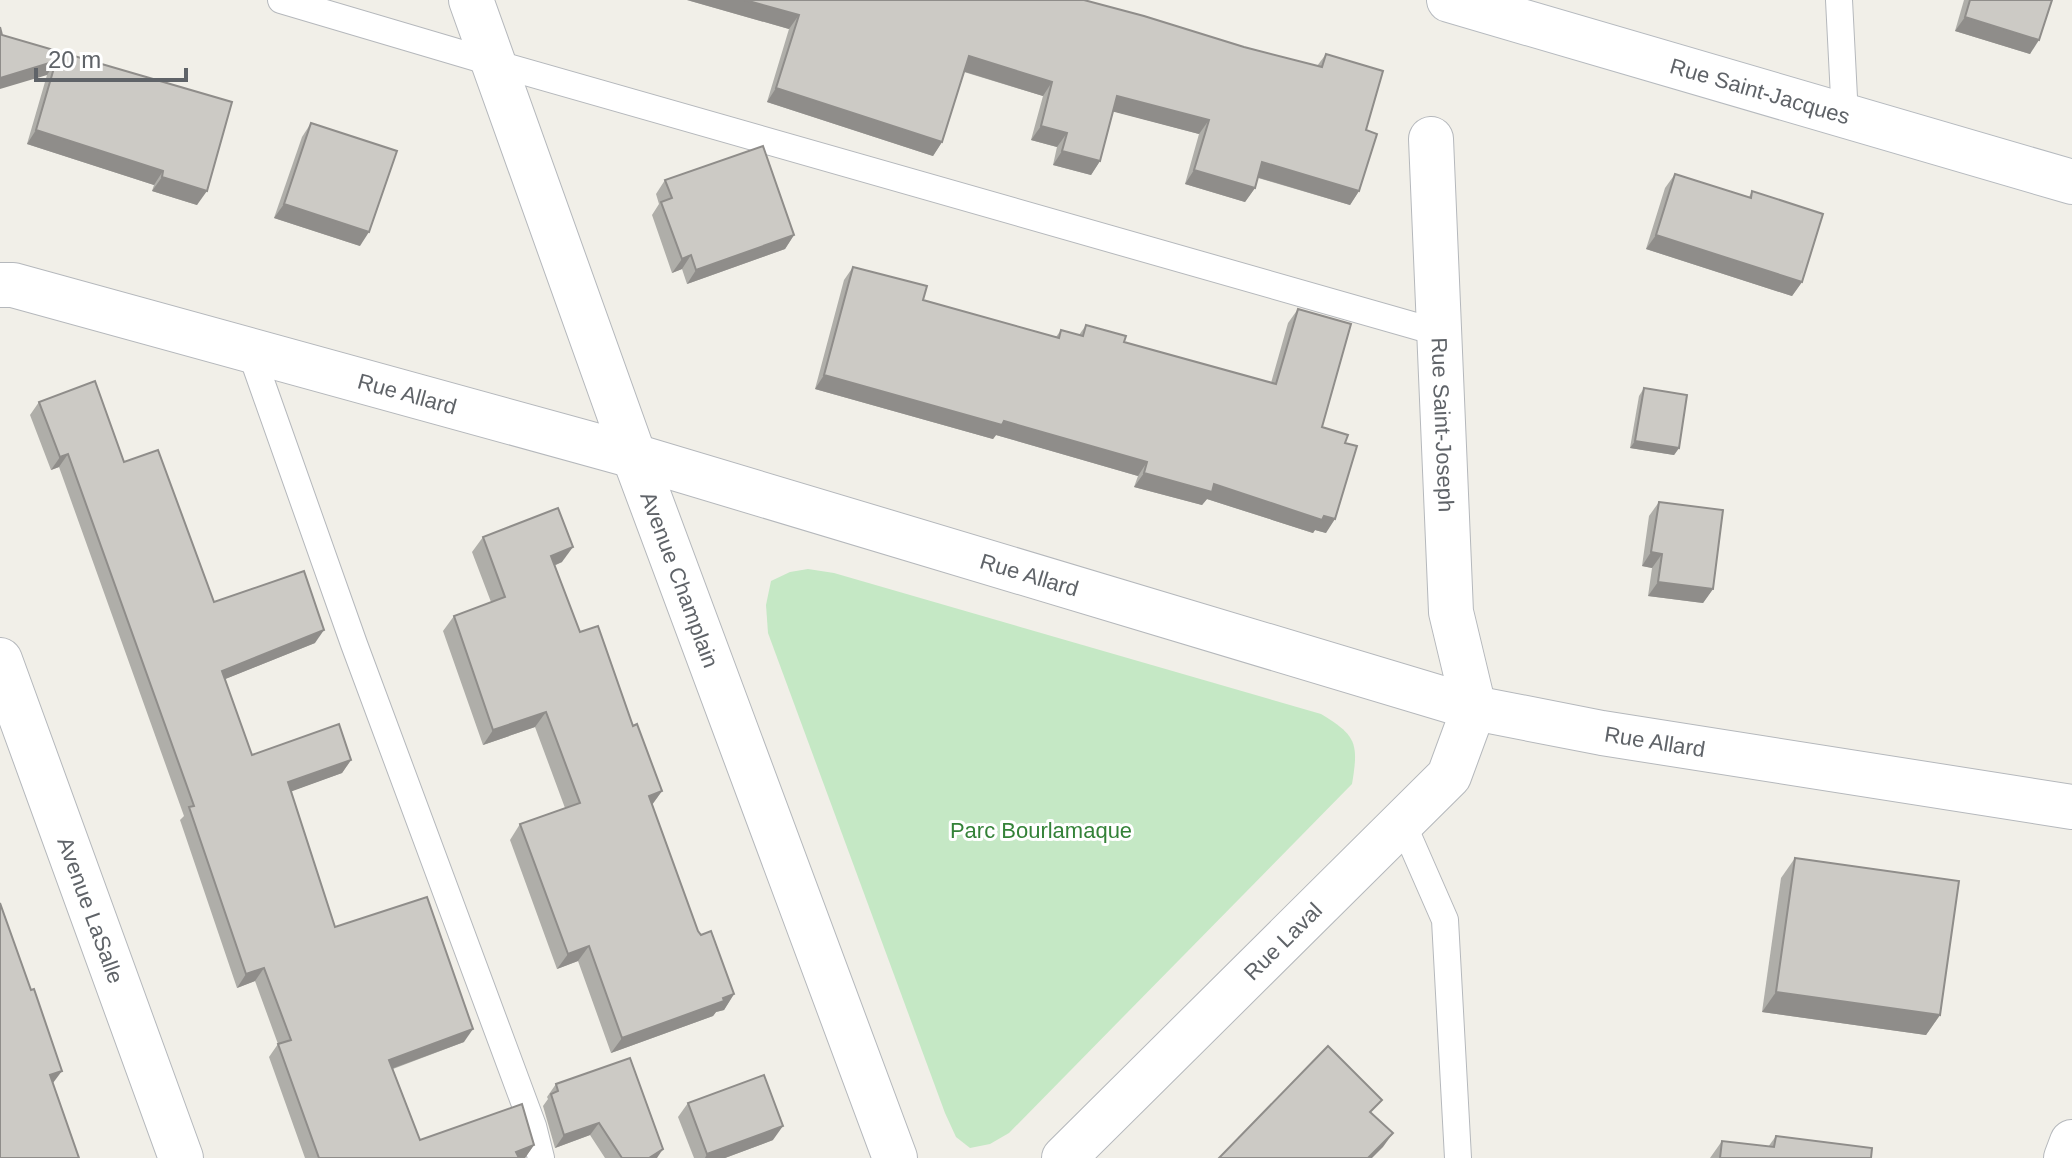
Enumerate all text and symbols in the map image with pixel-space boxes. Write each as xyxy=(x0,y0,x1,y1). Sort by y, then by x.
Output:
scale bar xyxy=(36,32,186,82)
text: 20 m xyxy=(48,46,101,73)
street label: Rue Saint-Jacques xyxy=(1667,53,1853,129)
street label: Rue Saint-Joseph xyxy=(1427,337,1459,513)
street label: Rue Allard xyxy=(355,368,460,419)
street label: Avenue Champlain xyxy=(636,488,724,671)
street label: Rue Allard xyxy=(977,548,1082,601)
street label: Rue Allard xyxy=(1603,721,1707,762)
park label: Parc Bourlamaque xyxy=(950,818,1132,843)
street label: Avenue LaSalle xyxy=(53,833,129,987)
street label: Rue Laval xyxy=(1239,897,1327,985)

